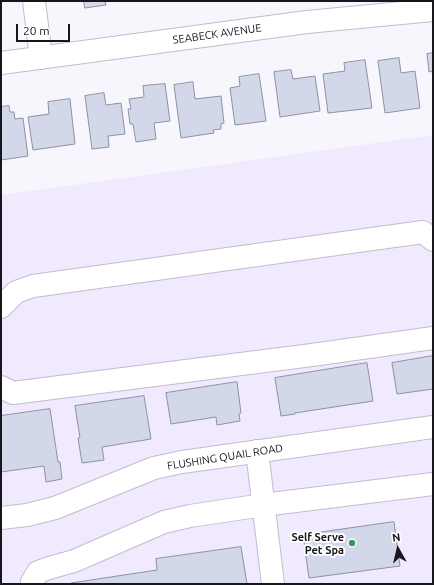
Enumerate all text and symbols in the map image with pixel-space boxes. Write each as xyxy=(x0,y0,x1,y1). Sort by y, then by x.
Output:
scale bar xyxy=(18,16,72,42)
street label: SEABECK AVENUE xyxy=(172,21,262,47)
text: 20 m xyxy=(23,24,50,37)
street label: FLUSHING QUAIL ROAD xyxy=(166,441,284,473)
north arrow xyxy=(378,529,418,569)
place label: Self Serve Pet Spa xyxy=(291,530,344,556)
text: N xyxy=(391,531,401,544)
marker: Self Serve Pet Spa xyxy=(347,538,357,548)

